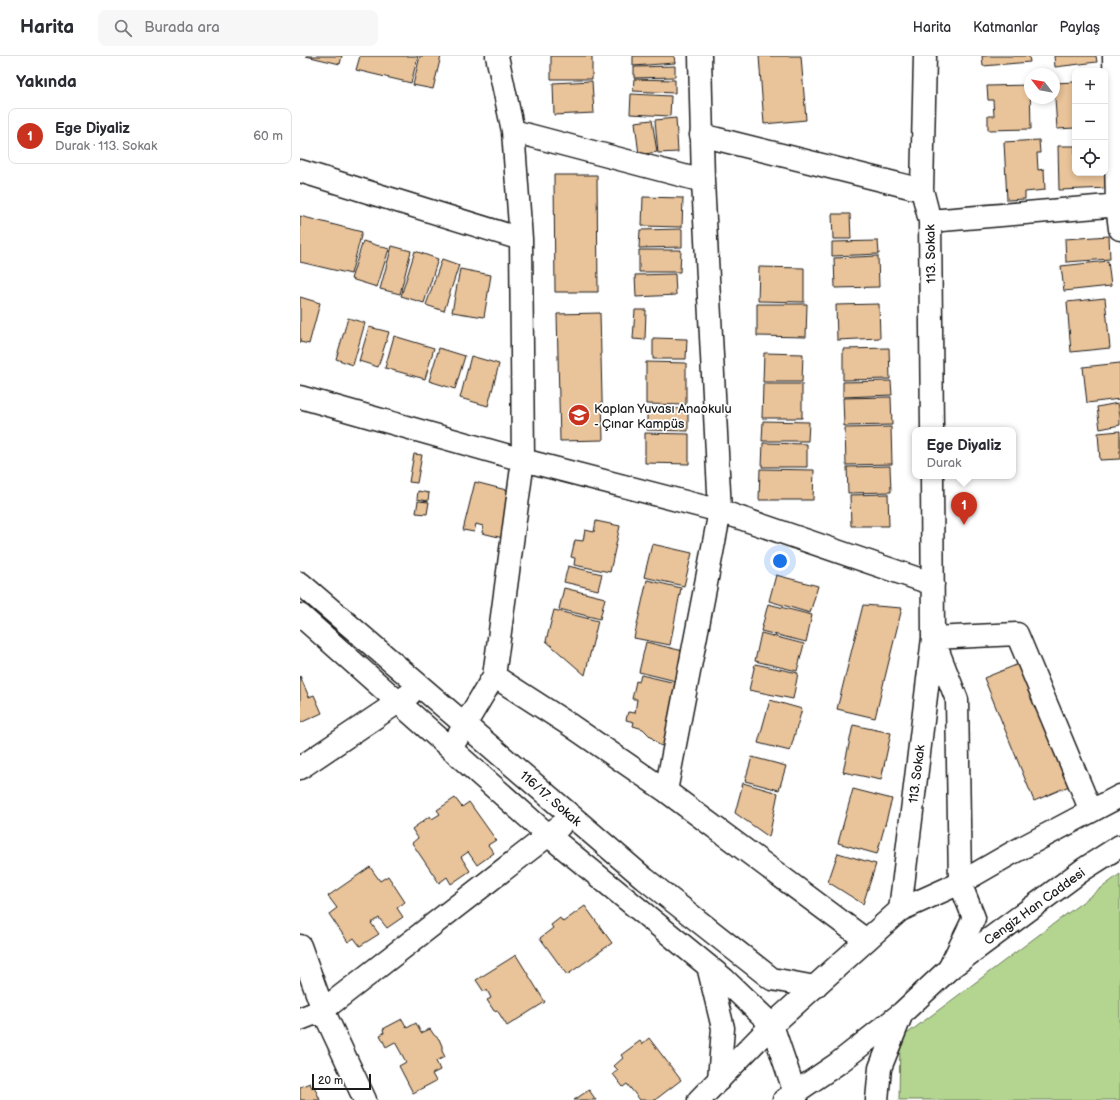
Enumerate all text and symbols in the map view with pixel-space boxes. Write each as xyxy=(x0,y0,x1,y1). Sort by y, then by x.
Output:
search box xyxy=(98,10,378,46)
text: Harita xyxy=(20,16,74,39)
icon: search xyxy=(112,17,134,39)
text: Burada ara xyxy=(144,18,220,37)
text: Harita xyxy=(913,19,951,36)
text: Katmanlar xyxy=(973,19,1038,36)
text: Paylaş xyxy=(1060,19,1100,36)
north arrow xyxy=(1024,68,1060,104)
map controls xyxy=(1072,68,1108,176)
button: + xyxy=(1072,68,1108,104)
text: Yakında xyxy=(16,72,77,92)
button: − xyxy=(1072,104,1108,140)
text: Ege Diyaliz xyxy=(55,119,130,138)
text: 1 xyxy=(27,128,33,144)
text: 60 m xyxy=(253,128,283,144)
text: Durak · 113. Sokak xyxy=(55,138,157,154)
button: locate xyxy=(1072,140,1108,176)
street label: 113. Sokak xyxy=(922,224,940,284)
place label: Kaplan Yuvası Anaokulu - Çınar Kampüs xyxy=(594,401,732,432)
school or university icon: Kaplan Yuvası Anaokulu - Çınar Kampüs xyxy=(566,402,592,428)
popup xyxy=(912,427,1016,479)
text: Ege Diyaliz xyxy=(927,436,1001,455)
text: Durak xyxy=(927,455,961,471)
pin: 1 xyxy=(951,492,977,525)
your location xyxy=(770,551,790,571)
street label: 113. Sokak xyxy=(905,743,929,804)
street label: 116/17. Sokak xyxy=(516,768,585,830)
street label: Cengiz Han Caddesi xyxy=(981,865,1088,949)
scale bar xyxy=(312,1072,371,1091)
text: 20 m xyxy=(318,1074,343,1087)

